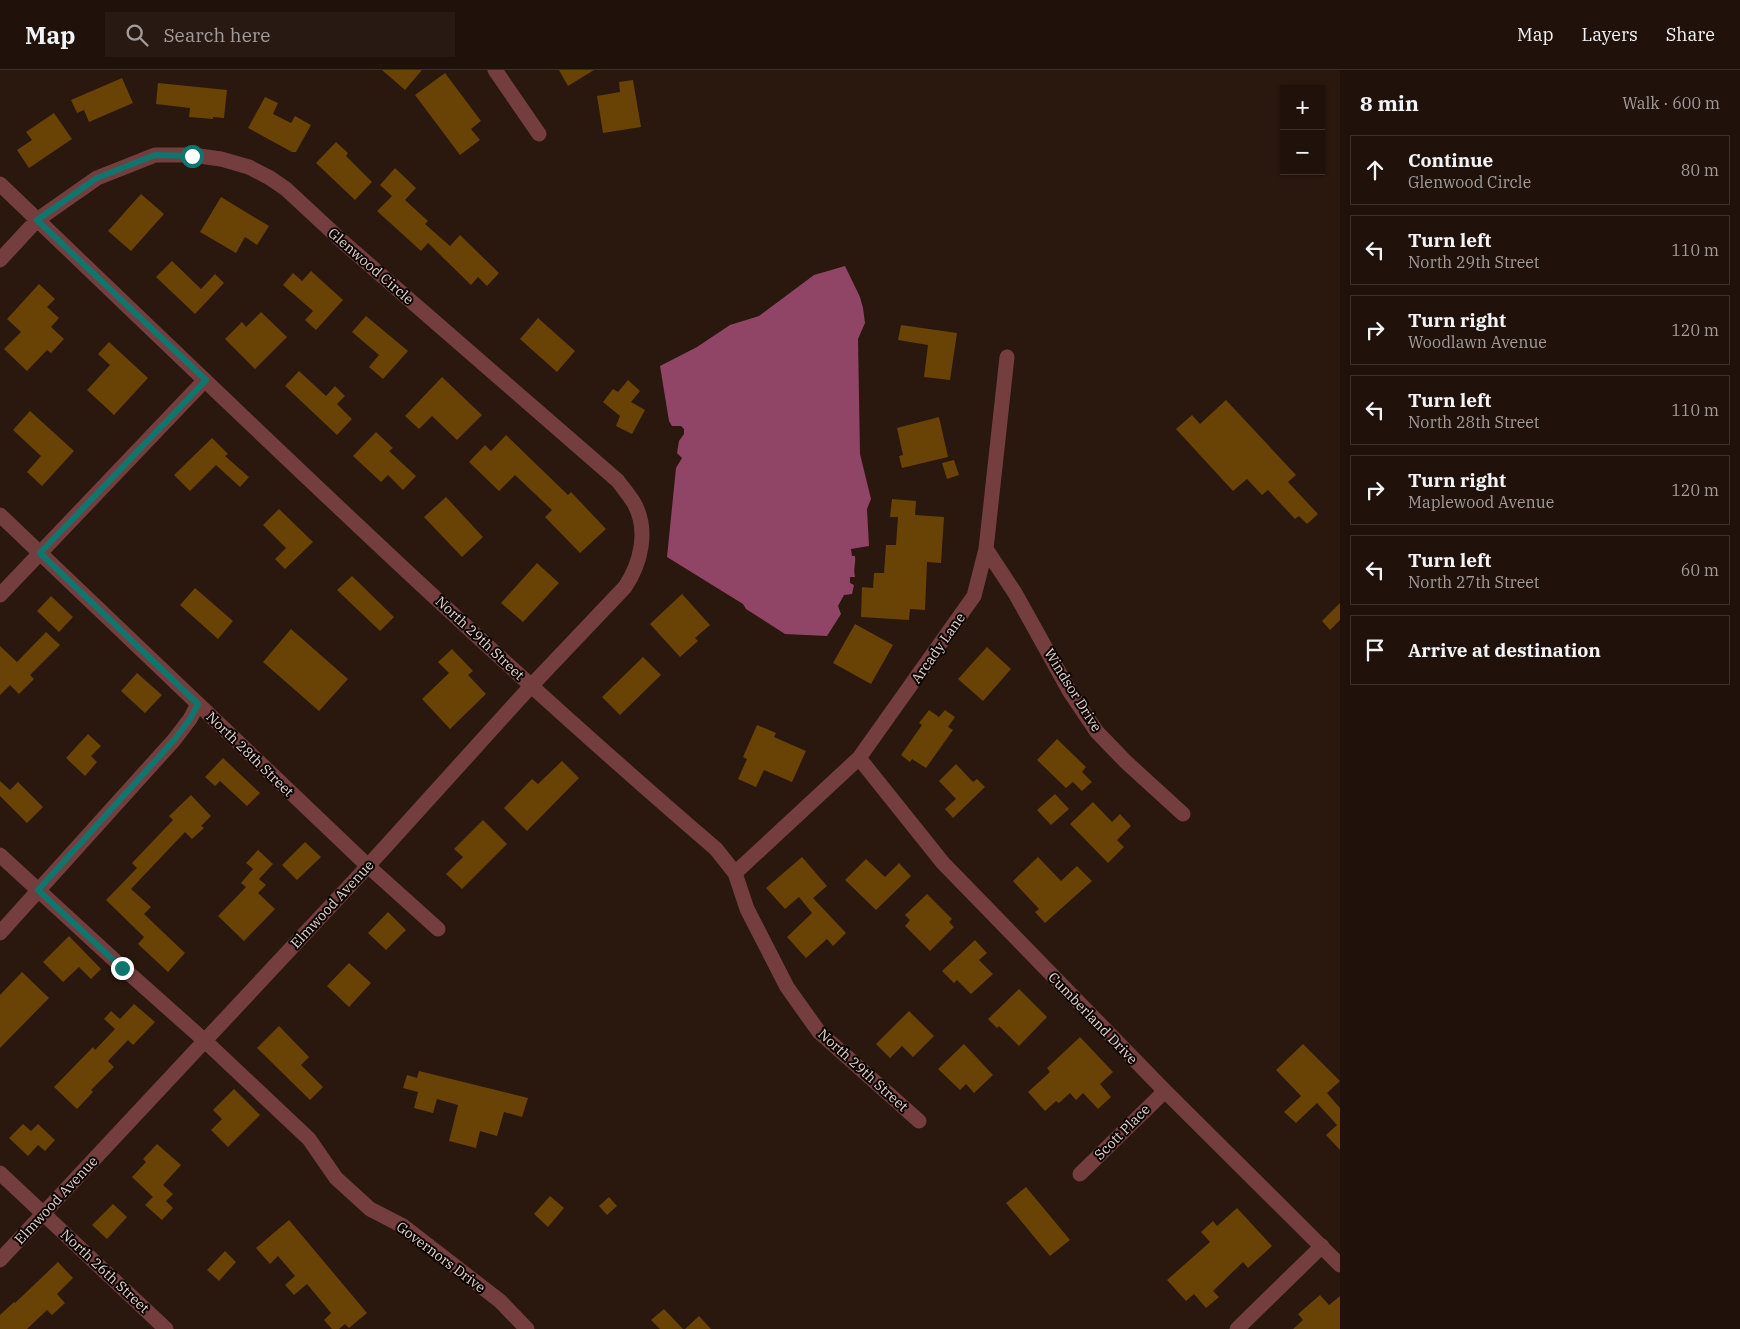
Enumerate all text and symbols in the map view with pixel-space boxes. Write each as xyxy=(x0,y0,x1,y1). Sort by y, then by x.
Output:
search box xyxy=(105,12,455,57)
text: Map xyxy=(25,19,75,51)
icon: search xyxy=(123,21,151,49)
text: Search here xyxy=(163,23,270,47)
text: Map xyxy=(1517,23,1554,46)
text: Layers xyxy=(1582,23,1638,46)
text: Share xyxy=(1666,23,1715,46)
map controls xyxy=(1280,85,1325,175)
button: + xyxy=(1280,85,1325,130)
text: 8 min xyxy=(1360,89,1419,117)
text: Walk · 600 m xyxy=(1622,93,1720,113)
button: − xyxy=(1280,130,1325,175)
route start xyxy=(181,145,204,168)
text: Continue xyxy=(1408,148,1493,172)
icon: ahead xyxy=(1361,156,1389,184)
text: 80 m xyxy=(1681,160,1719,180)
text: Glenwood Circle xyxy=(1408,172,1531,192)
street label: Glenwood Circle xyxy=(324,224,418,308)
text: Turn left xyxy=(1408,228,1491,252)
icon: left xyxy=(1361,236,1389,264)
text: 110 m xyxy=(1671,240,1719,260)
text: North 29th Street xyxy=(1408,252,1539,272)
text: Turn right xyxy=(1408,308,1506,332)
icon: right xyxy=(1361,316,1389,344)
text: 120 m xyxy=(1671,320,1719,340)
text: Woodlawn Avenue xyxy=(1408,332,1547,352)
text: Turn left xyxy=(1408,388,1491,412)
icon: left xyxy=(1361,396,1389,424)
text: 110 m xyxy=(1671,400,1719,420)
text: North 28th Street xyxy=(1408,412,1539,432)
text: Turn right xyxy=(1408,468,1506,492)
icon: right xyxy=(1361,476,1389,504)
text: 120 m xyxy=(1671,480,1719,500)
text: Maplewood Avenue xyxy=(1408,492,1554,512)
text: Turn left xyxy=(1408,548,1491,572)
icon: left xyxy=(1361,556,1389,584)
text: 60 m xyxy=(1681,560,1719,580)
text: North 27th Street xyxy=(1408,572,1539,592)
street label: North 29th Street xyxy=(432,592,528,684)
street label: Arcady Lane xyxy=(907,609,969,687)
icon: arrive xyxy=(1361,636,1389,664)
text: Arrive at destination xyxy=(1408,638,1601,662)
street label: Windsor Drive xyxy=(1040,645,1106,735)
street label: North 28th Street xyxy=(202,708,298,800)
street label: Elmwood Avenue xyxy=(286,856,378,952)
route end xyxy=(111,957,134,980)
street label: Cumberland Drive xyxy=(1044,968,1142,1068)
street label: North 29th Street xyxy=(814,1025,912,1115)
street label: Scott Place xyxy=(1090,1100,1154,1164)
street label: Elmwood Avenue xyxy=(10,1152,102,1248)
street label: Governors Drive xyxy=(393,1218,489,1296)
street label: North 26th Street xyxy=(57,1225,153,1317)

